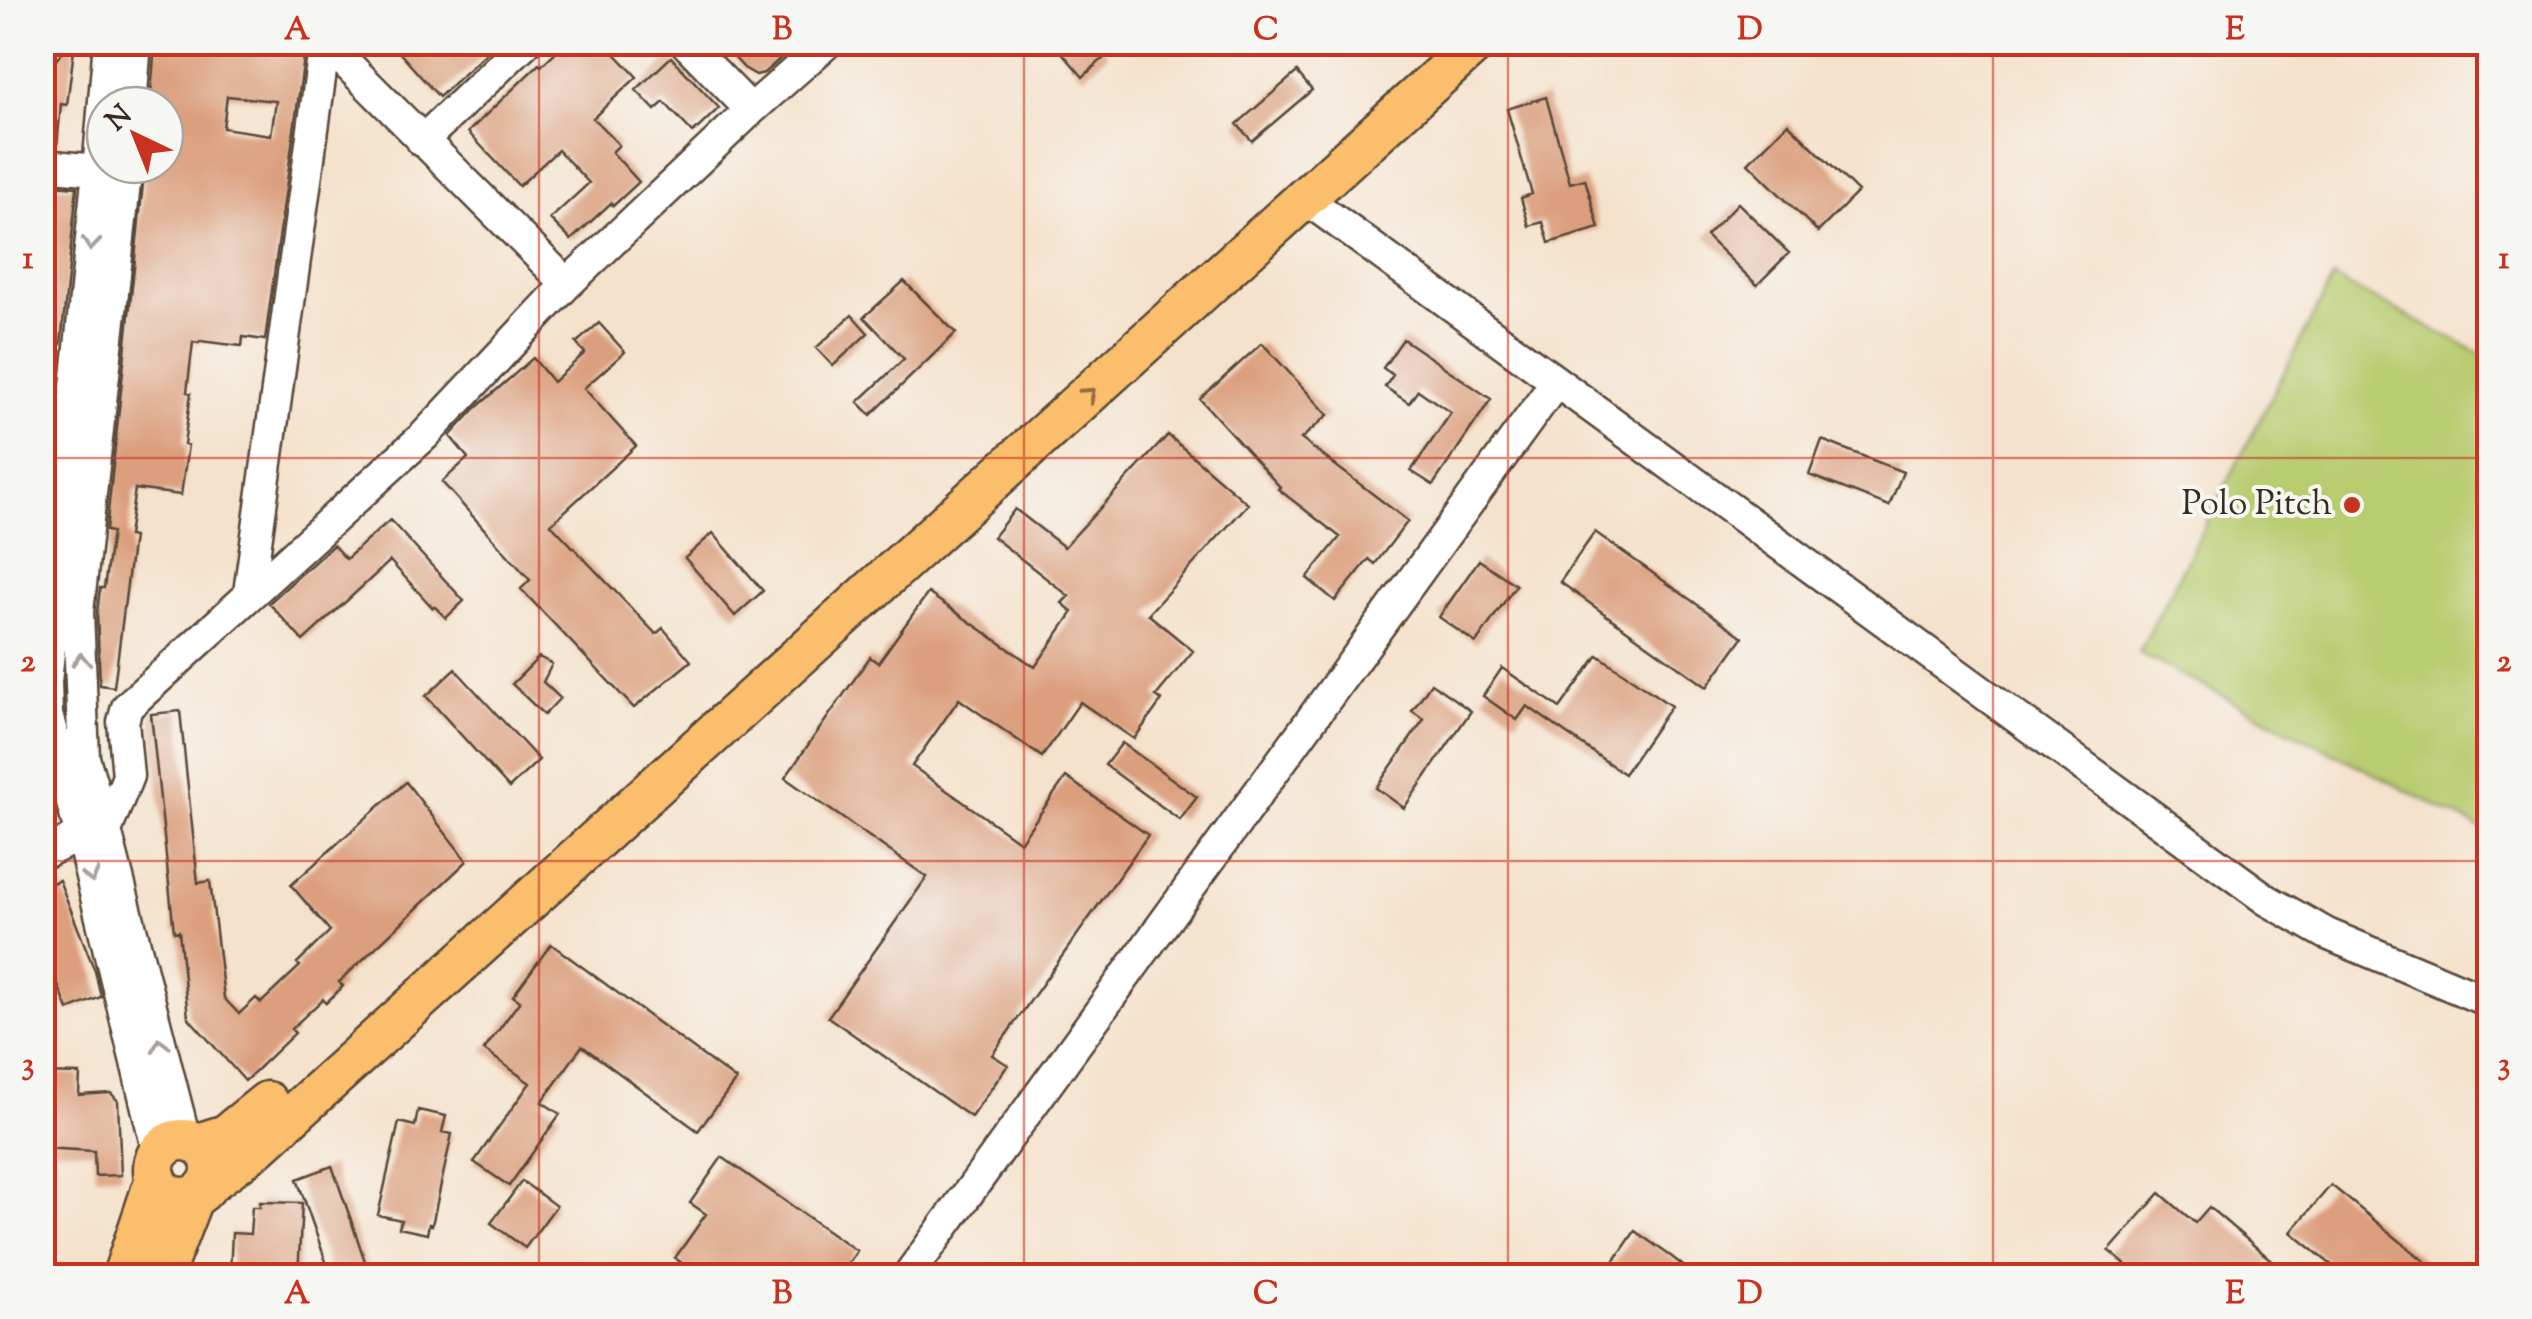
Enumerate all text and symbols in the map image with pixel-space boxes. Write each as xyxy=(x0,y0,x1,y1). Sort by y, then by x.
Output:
text: A xyxy=(284,8,310,54)
text: B xyxy=(772,8,792,54)
text: C xyxy=(1253,8,1279,54)
text: D xyxy=(1737,8,1763,54)
text: E xyxy=(2225,8,2245,54)
north arrow xyxy=(85,85,185,185)
text: N xyxy=(98,97,142,141)
text: 1 xyxy=(23,237,34,283)
one-way arrow xyxy=(80,237,102,253)
text: 1 xyxy=(2499,237,2510,283)
one-way arrow xyxy=(1078,388,1096,406)
place label: Polo Pitch xyxy=(2182,480,2332,531)
marker: Polo Pitch xyxy=(2341,494,2363,516)
text: 2 xyxy=(21,640,36,686)
text: 2 xyxy=(2497,640,2512,686)
one-way arrow xyxy=(71,652,92,668)
one-way arrow xyxy=(79,867,100,884)
one-way arrow xyxy=(151,1037,172,1054)
text: 3 xyxy=(22,1043,34,1089)
text: 3 xyxy=(2498,1043,2510,1089)
text: A xyxy=(284,1272,310,1318)
text: B xyxy=(772,1272,792,1318)
text: C xyxy=(1253,1272,1279,1318)
text: D xyxy=(1737,1272,1763,1318)
text: E xyxy=(2225,1272,2245,1318)

